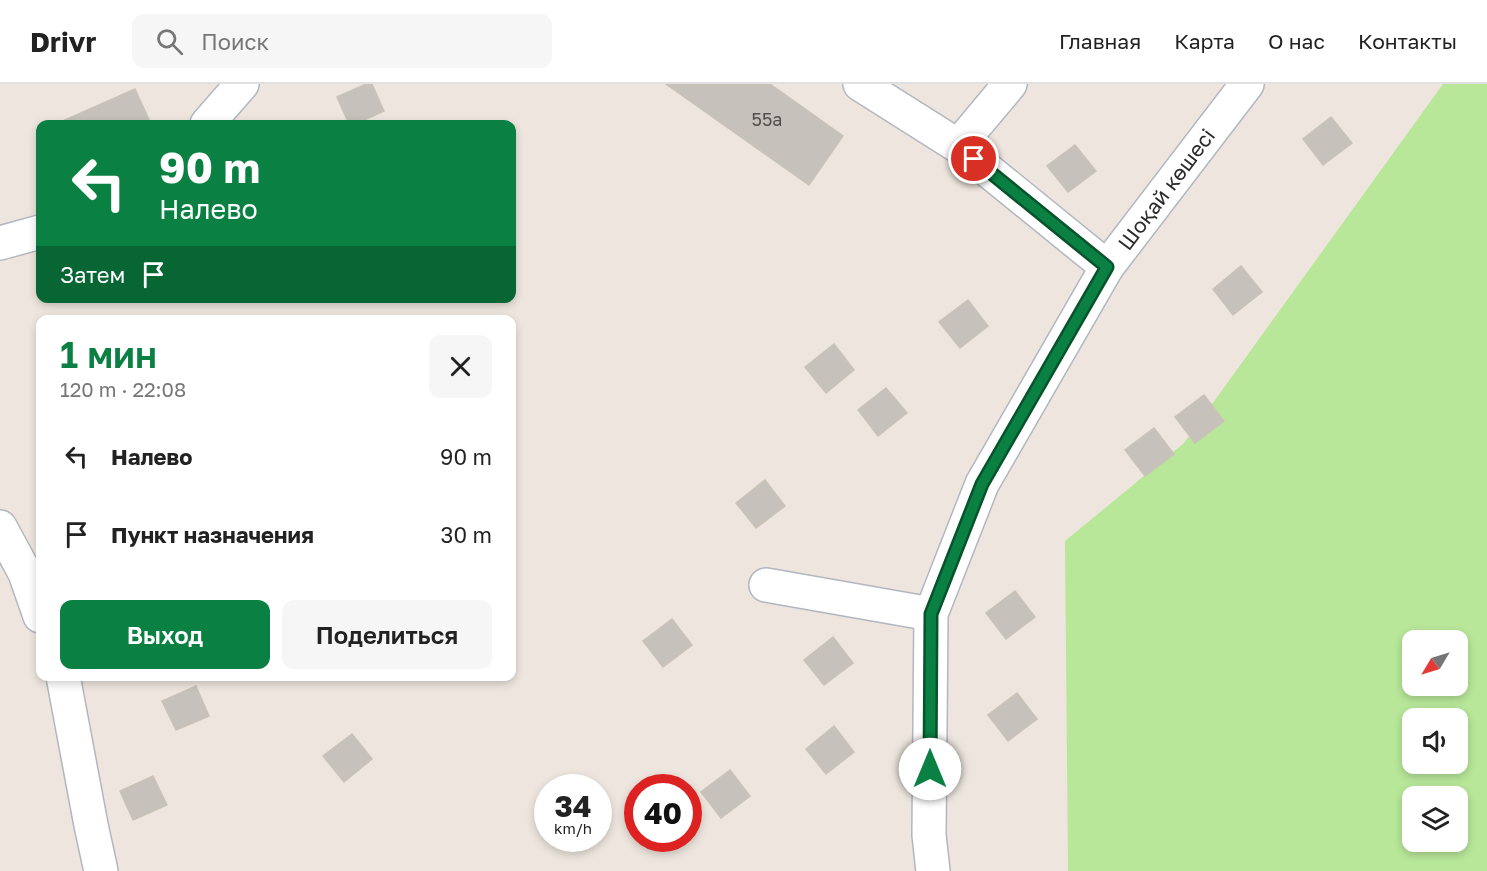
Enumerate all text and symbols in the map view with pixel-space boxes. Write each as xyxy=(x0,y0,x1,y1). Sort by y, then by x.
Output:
search box xyxy=(132,14,552,68)
text: Drivr xyxy=(30,25,96,58)
icon: search xyxy=(153,25,186,58)
text: Поиск xyxy=(201,28,269,55)
text: Главная xyxy=(1059,28,1141,54)
text: Карта xyxy=(1174,28,1235,54)
text: О нас xyxy=(1268,28,1325,54)
text: Контакты xyxy=(1358,28,1457,54)
house number: 55а xyxy=(751,108,783,130)
street label: Шоқай көшесі xyxy=(1112,123,1220,255)
pin xyxy=(948,133,999,184)
text: 90 m xyxy=(159,142,260,192)
icon: arrive xyxy=(957,142,990,175)
icon: left xyxy=(60,144,138,222)
text: Налево xyxy=(159,193,258,225)
icon: arrive xyxy=(137,258,170,291)
text: Затем xyxy=(60,261,125,288)
text: 1 мин xyxy=(60,333,157,376)
button: close xyxy=(429,335,492,398)
text: 120 m · 22:08 xyxy=(60,377,186,401)
icon: left xyxy=(60,440,93,473)
text: Налево xyxy=(111,443,193,470)
text: 90 m xyxy=(440,443,492,470)
icon: arrive xyxy=(60,518,93,551)
text: Пункт назначения xyxy=(111,521,314,548)
text: 30 m xyxy=(441,521,492,548)
button: Выход xyxy=(60,600,270,669)
button: Поделиться xyxy=(282,600,492,669)
north arrow xyxy=(1402,630,1468,696)
map controls xyxy=(1402,630,1468,852)
button: sound xyxy=(1402,708,1468,774)
position arrow xyxy=(898,737,962,801)
speed limit sign: 40 xyxy=(624,774,702,852)
button: layers xyxy=(1402,786,1468,852)
text: 34 xyxy=(554,788,592,824)
text: km/h xyxy=(554,819,592,837)

